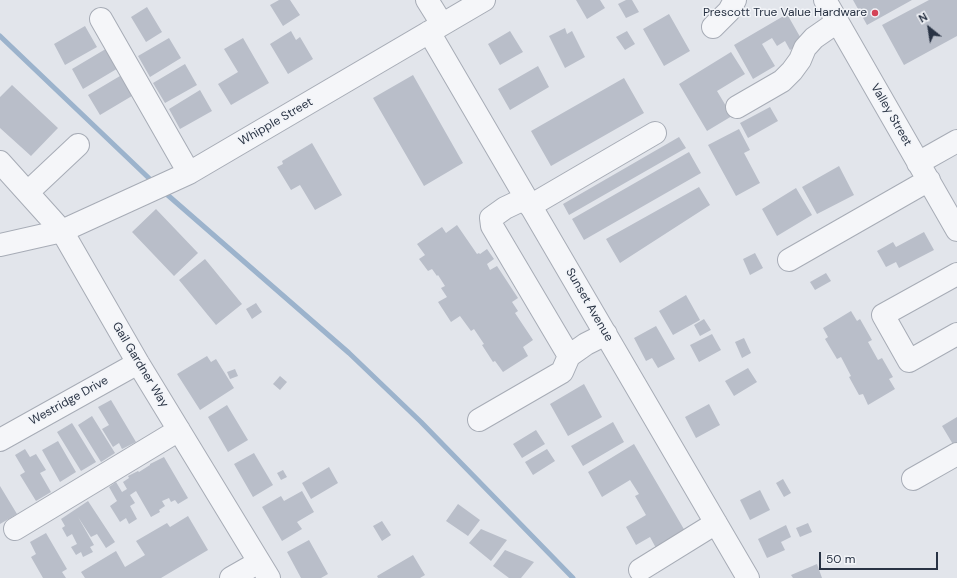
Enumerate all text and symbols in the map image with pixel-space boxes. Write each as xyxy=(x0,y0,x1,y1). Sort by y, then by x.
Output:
place label: Prescott True Value Hardware xyxy=(703,6,867,20)
marker: Prescott True Value Hardware xyxy=(870,8,880,18)
north arrow xyxy=(909,8,949,48)
text: N xyxy=(916,10,930,26)
street label: Valley Street xyxy=(867,81,915,149)
street label: Whipple Street xyxy=(236,95,316,149)
street label: Sunset Avenue xyxy=(562,266,616,344)
street label: Gail Gardner Way xyxy=(109,320,171,410)
street label: Westridge Drive xyxy=(27,373,111,429)
scale bar xyxy=(821,544,940,570)
text: 50 m xyxy=(826,551,855,567)

